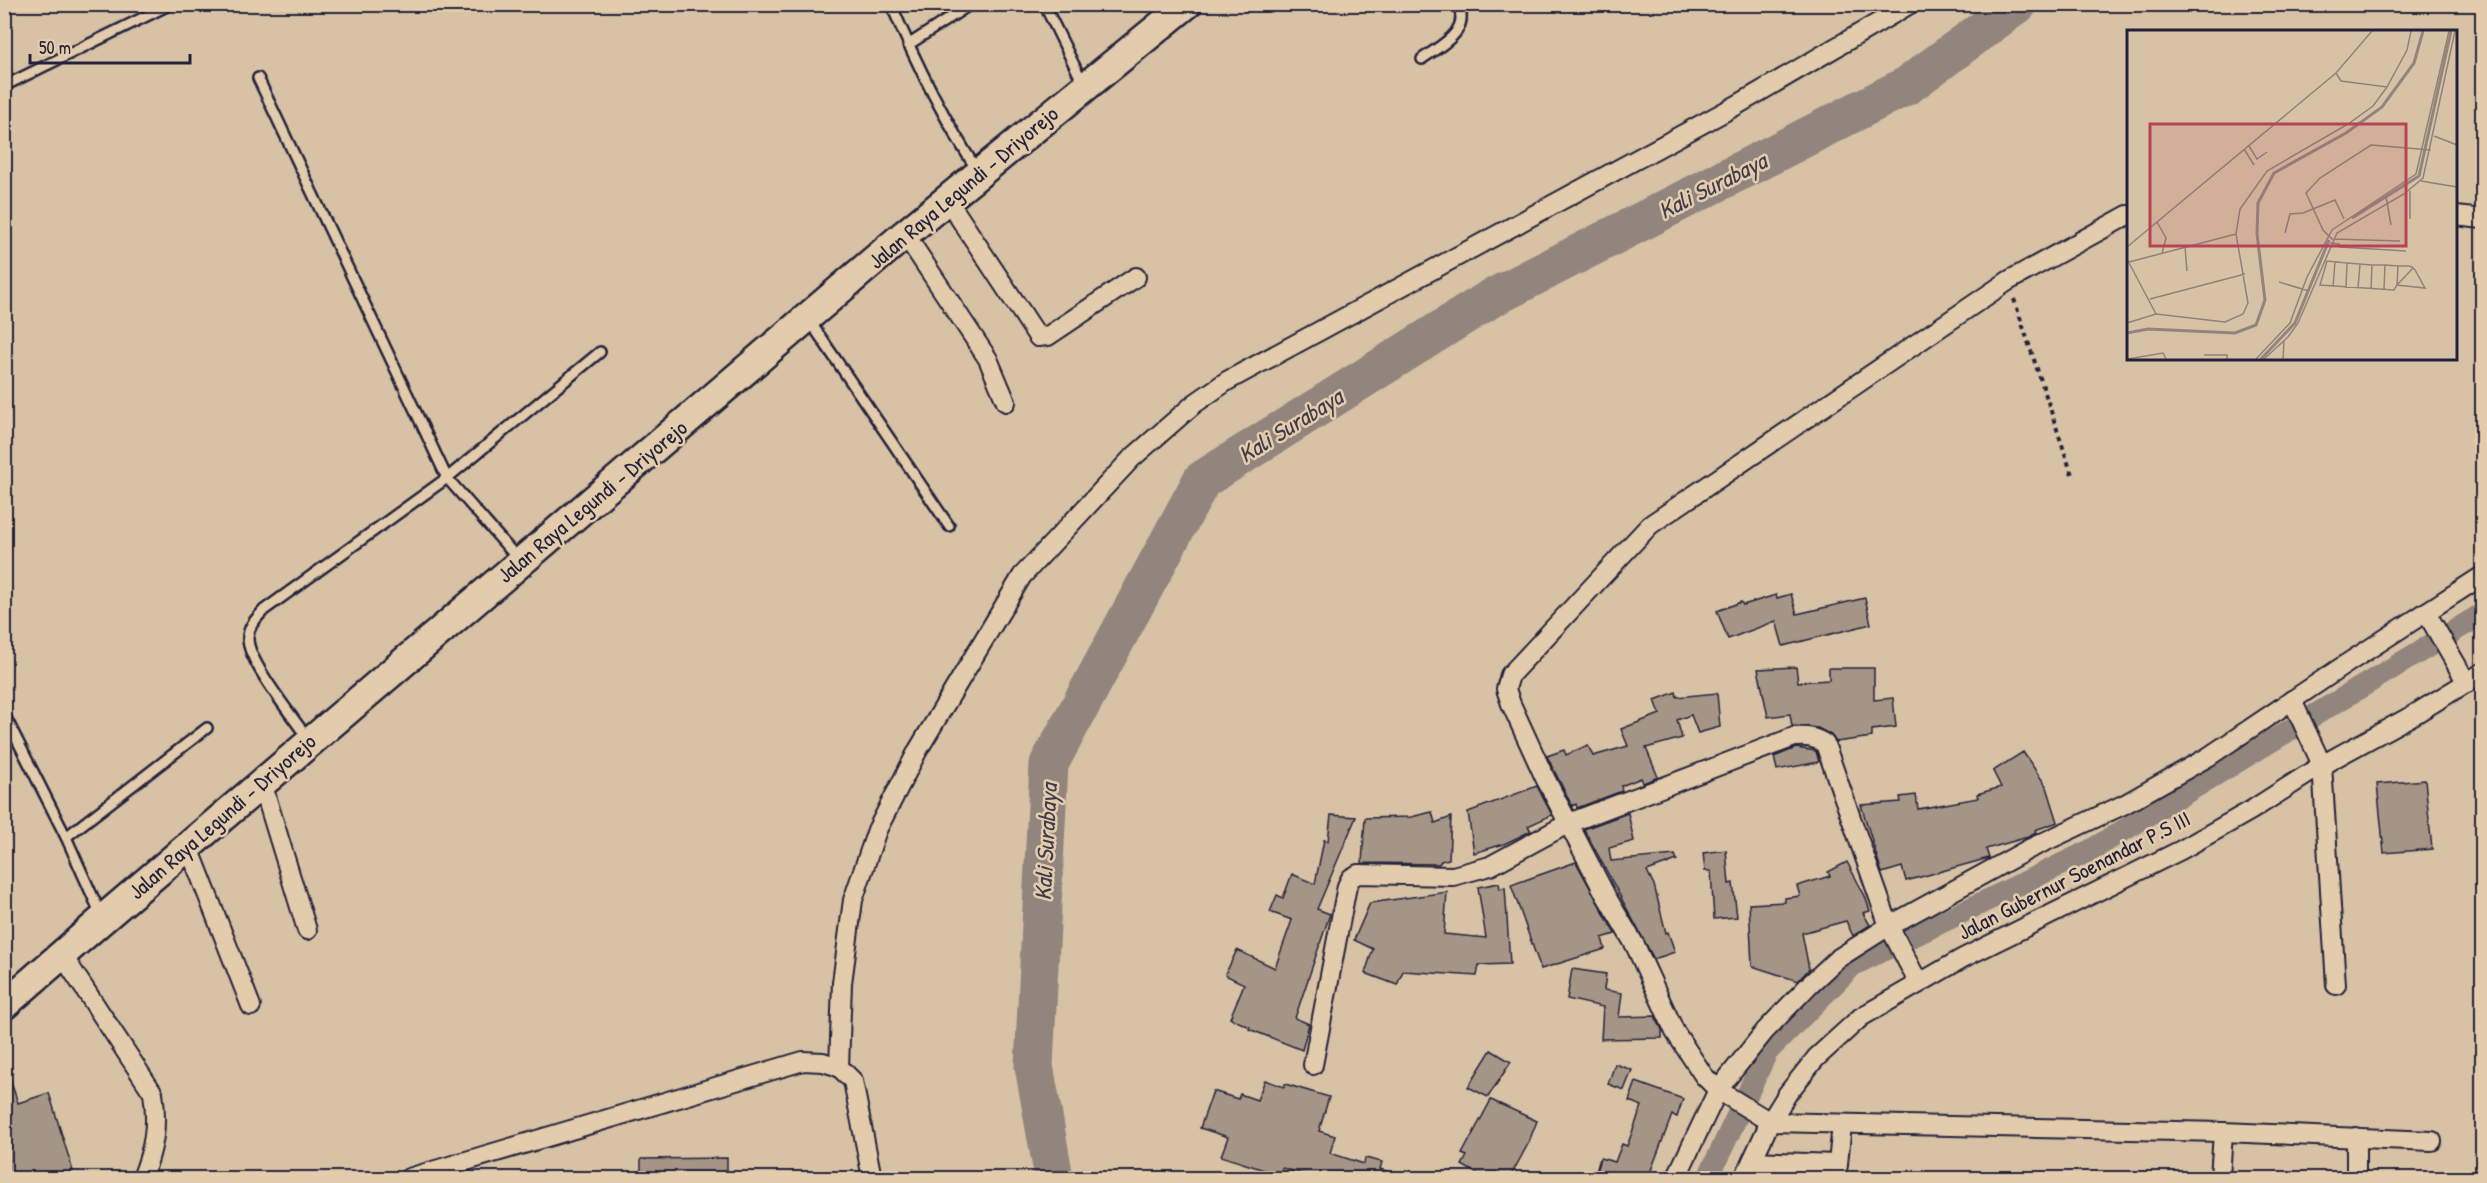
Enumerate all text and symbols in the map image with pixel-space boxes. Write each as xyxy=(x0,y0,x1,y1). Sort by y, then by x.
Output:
scale bar xyxy=(30,27,190,65)
inset map xyxy=(2127,30,2457,360)
text: 50 m xyxy=(39,35,71,60)
street label: Jalan Raya Legundi - Driyorejo xyxy=(862,99,1064,275)
water label: Kali Surabaya xyxy=(1652,143,1774,227)
water label: Kali Surabaya xyxy=(1232,379,1351,471)
street label: Jalan Raya Legundi - Driyorejo xyxy=(491,413,693,589)
street label: Jalan Raya Legundi - Driyorejo xyxy=(122,726,322,906)
water label: Kali Surabaya xyxy=(1026,780,1065,901)
street label: Jalan Gubernur Soenandar P.S III xyxy=(1953,803,2195,947)

